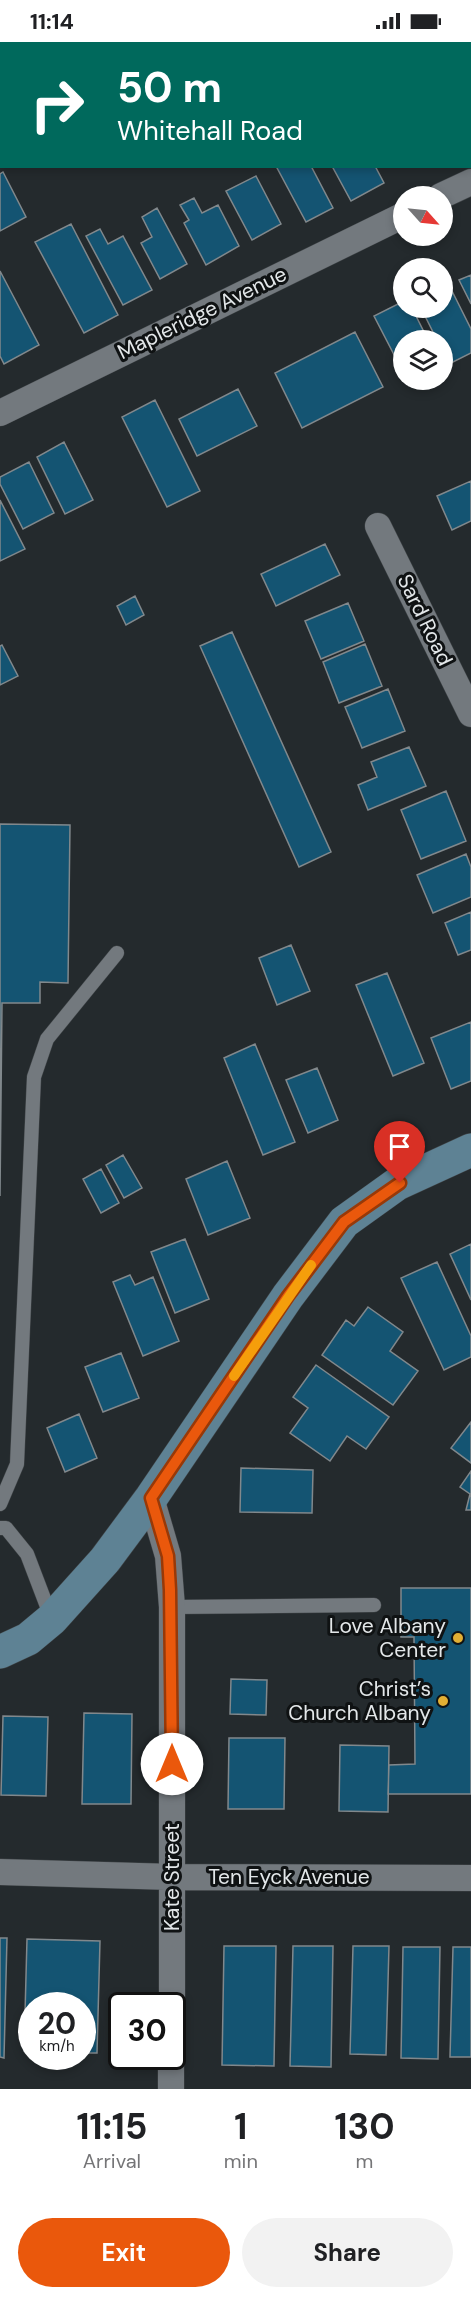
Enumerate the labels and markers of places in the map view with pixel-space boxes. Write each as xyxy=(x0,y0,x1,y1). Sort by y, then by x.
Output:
pin xyxy=(374,1121,425,1183)
place label: Love Albany Center xyxy=(329,1612,446,1664)
marker: Love Albany Center xyxy=(451,1631,465,1645)
place label: Christ’s Church Albany xyxy=(288,1675,431,1727)
marker: Christ’s Church Albany xyxy=(436,1694,450,1708)

